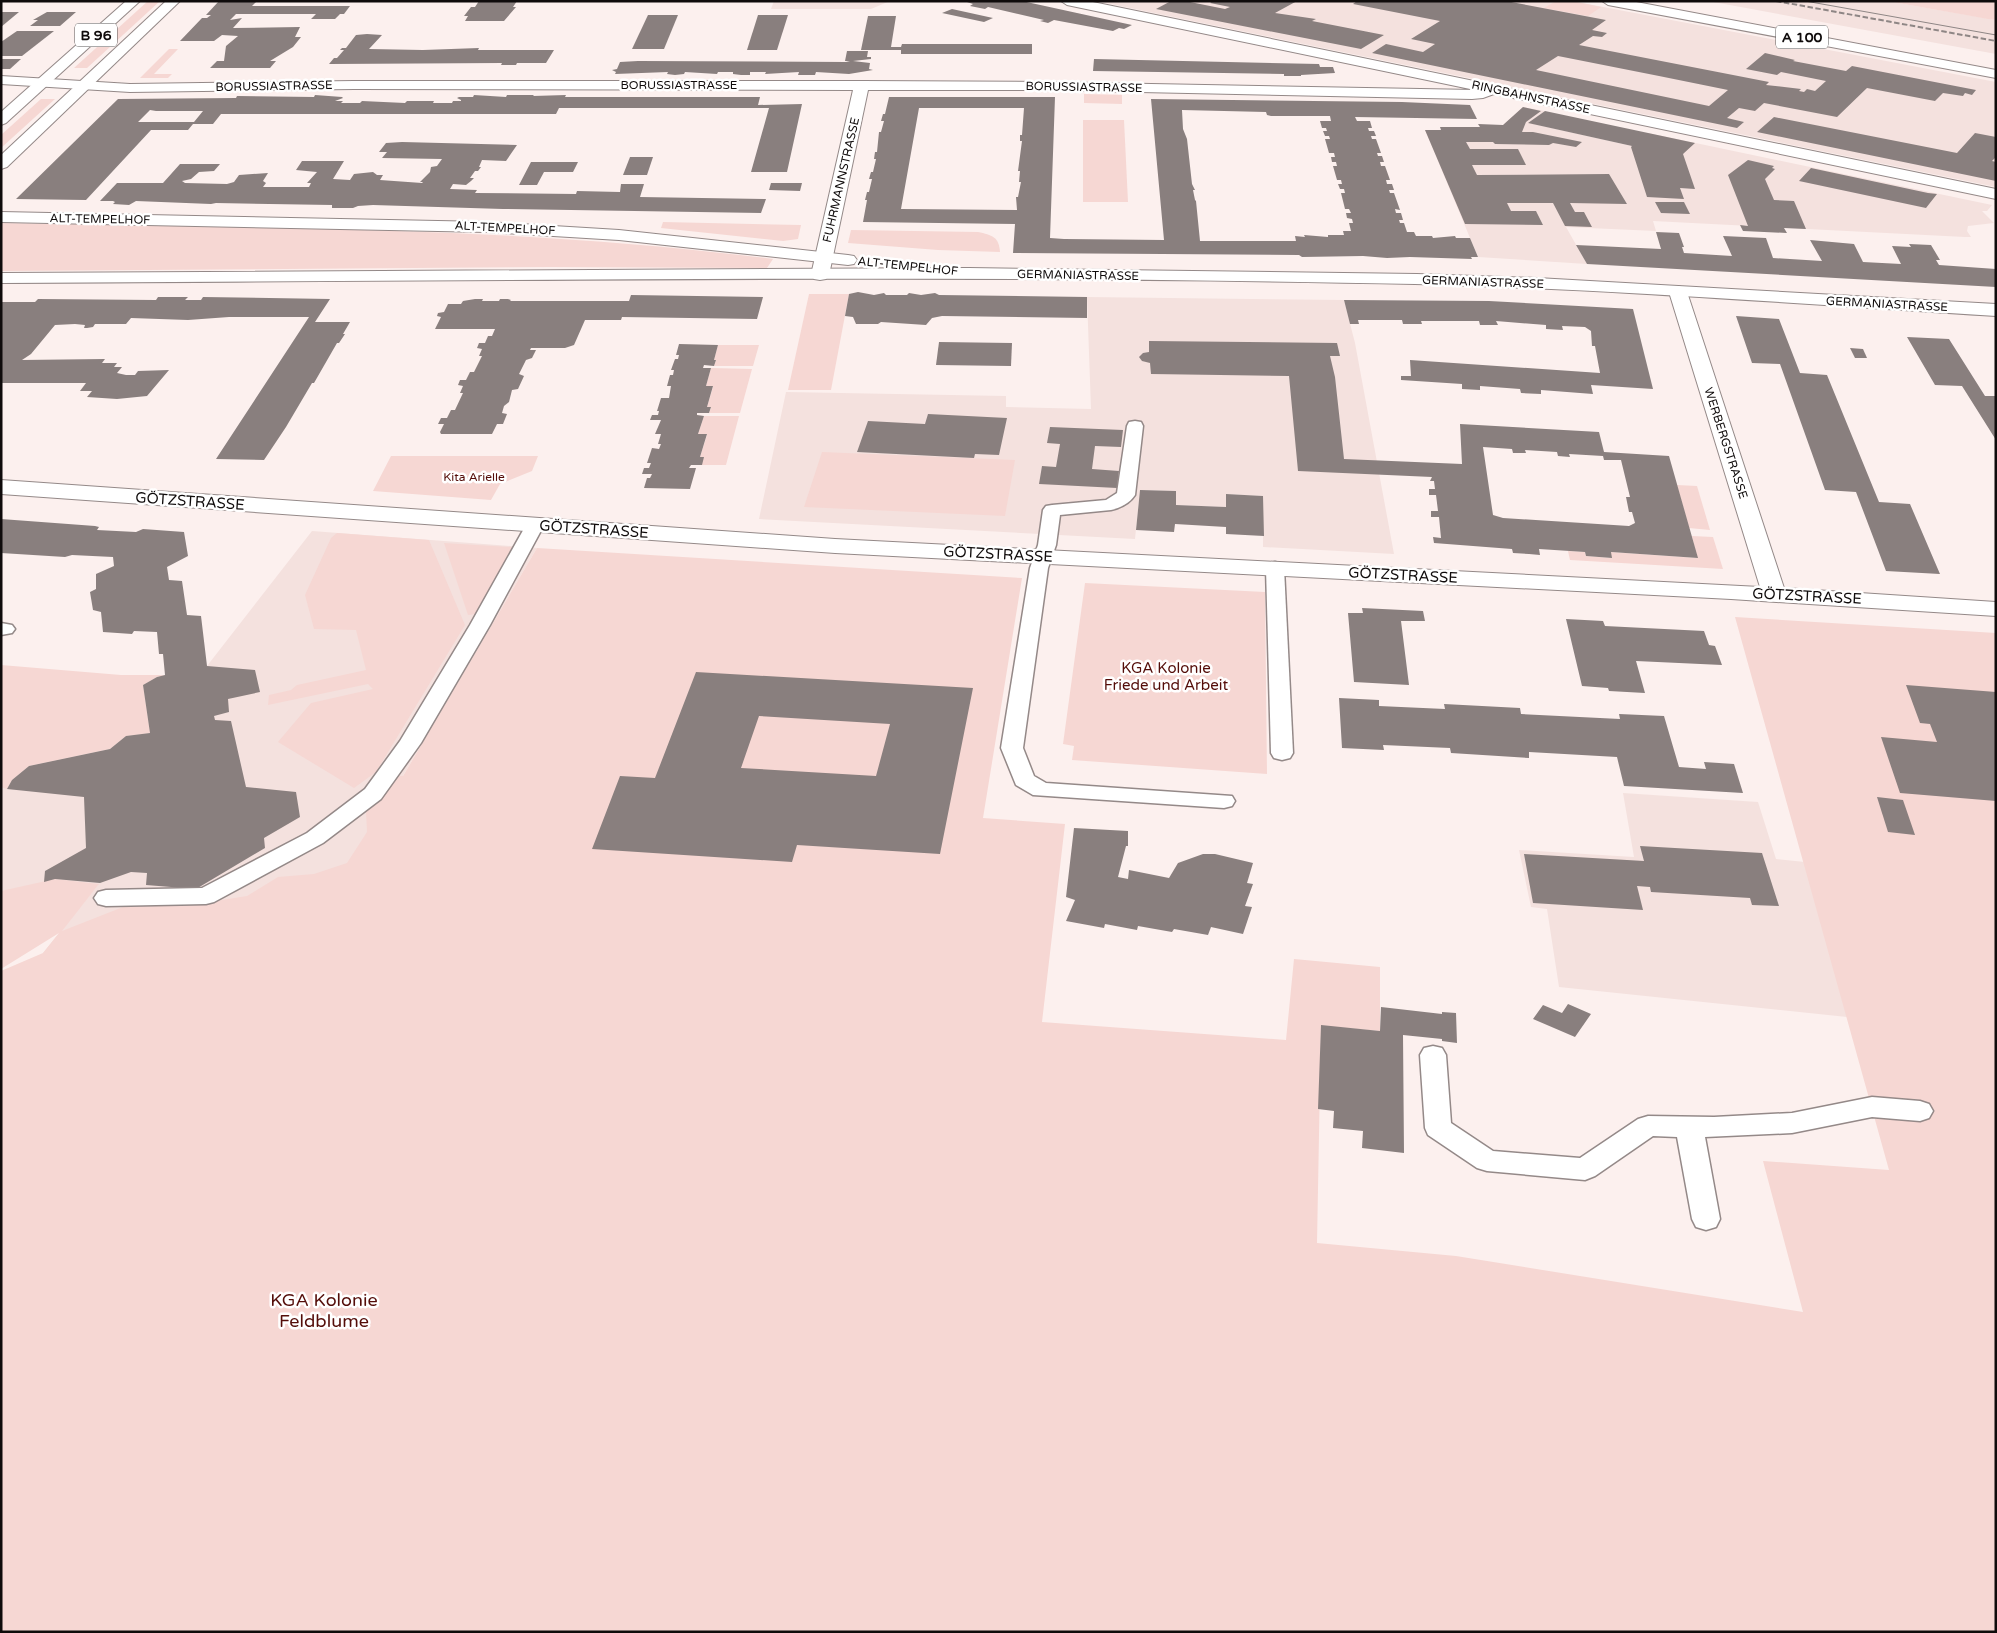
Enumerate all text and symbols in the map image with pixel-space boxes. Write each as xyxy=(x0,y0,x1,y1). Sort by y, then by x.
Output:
road number: B 96 xyxy=(75,24,117,46)
road number: A 100 xyxy=(1776,26,1828,48)
street label: BORUSSIASTRASSE xyxy=(215,78,333,94)
street label: BORUSSIASTRASSE xyxy=(620,78,738,92)
street label: RINGBAHNSTRASSE xyxy=(1470,78,1592,116)
street label: BORUSSIASTRASSE xyxy=(1025,79,1143,95)
street label: FUHRMANNSTRASSE xyxy=(820,116,862,244)
street label: ALT-TEMPELHOF xyxy=(49,211,151,227)
street label: ALT-TEMPELHOF xyxy=(454,218,556,238)
street label: ALT-TEMPELHOF xyxy=(857,254,959,278)
street label: GERMANIASTRASSE xyxy=(1017,267,1139,283)
street label: GERMANIASTRASSE xyxy=(1422,273,1545,291)
street label: GERMANIASTRASSE xyxy=(1826,294,1949,314)
street label: WERBERGSTRASSE xyxy=(1701,386,1751,501)
park label: Kita Arielle xyxy=(443,470,505,484)
street label: GÖTZSTRASSE xyxy=(135,488,245,514)
street label: GÖTZSTRASSE xyxy=(539,516,649,542)
street label: GÖTZSTRASSE xyxy=(943,542,1053,566)
street label: GÖTZSTRASSE xyxy=(1348,563,1458,587)
street label: GÖTZSTRASSE xyxy=(1752,584,1862,608)
park label: KGA Kolonie Friede und Arbeit xyxy=(1104,659,1228,694)
park label: KGA Kolonie Feldblume xyxy=(270,1289,378,1332)

